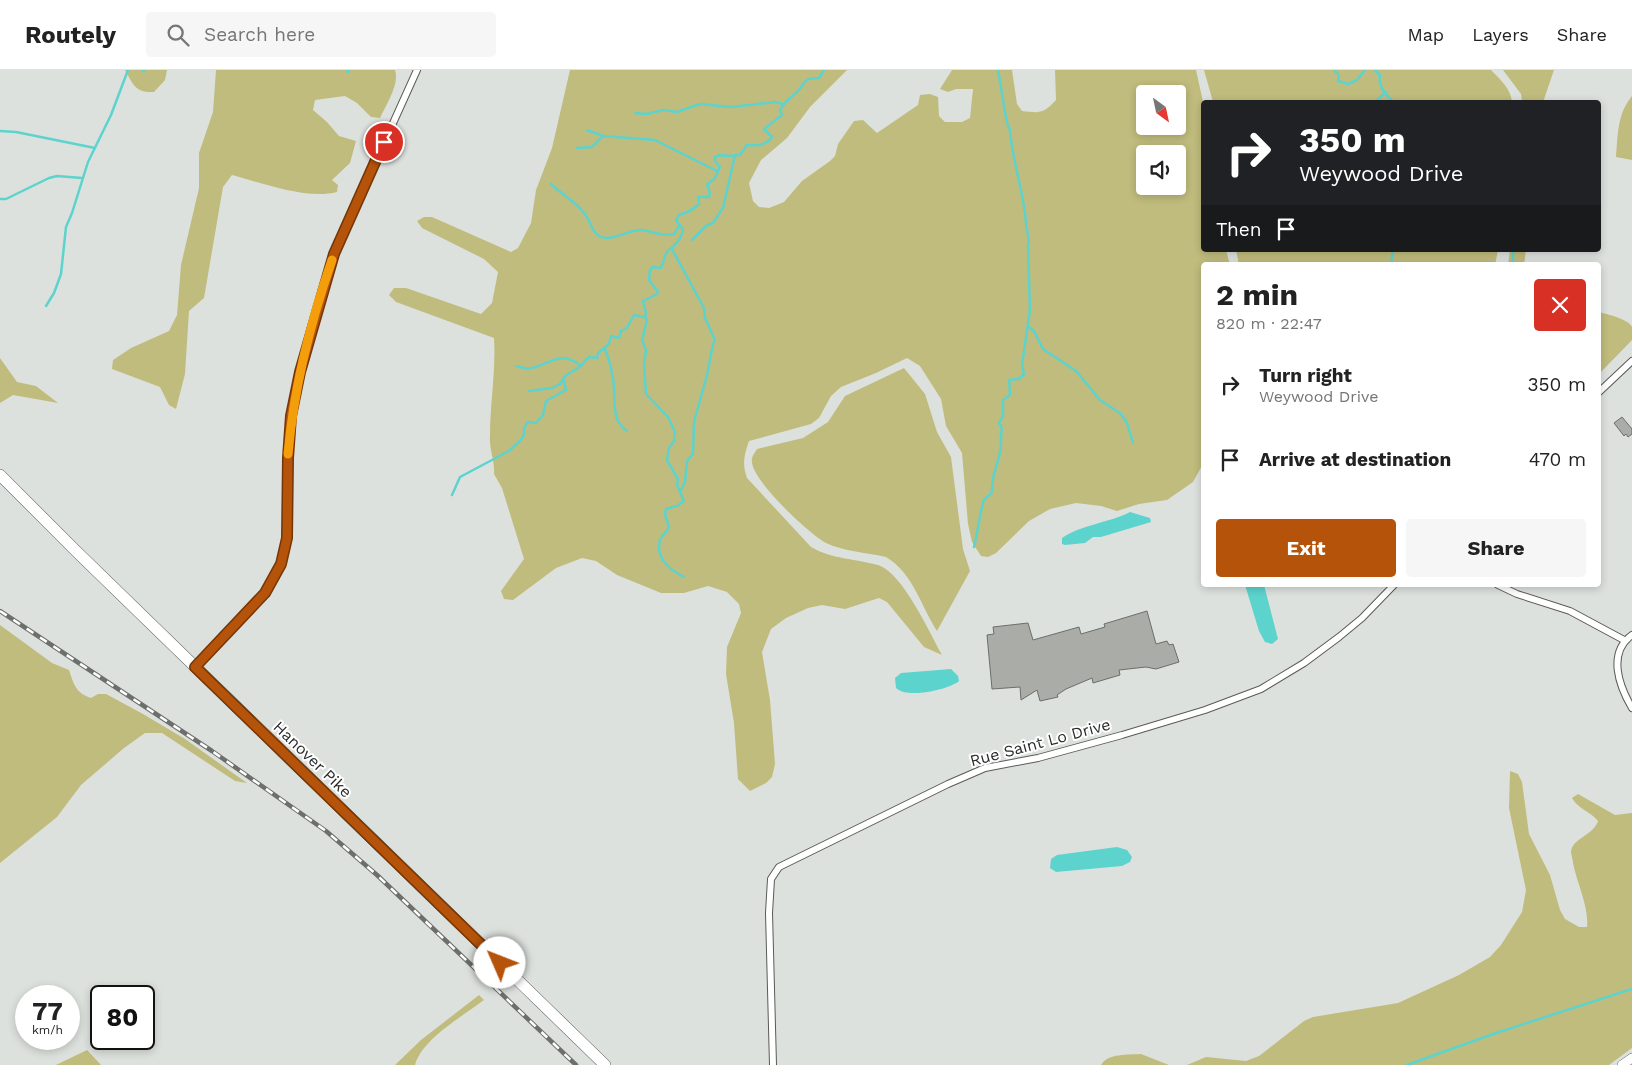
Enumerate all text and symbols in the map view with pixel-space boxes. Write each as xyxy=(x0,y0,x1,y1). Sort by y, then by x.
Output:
search box xyxy=(146,12,496,57)
text: Routely xyxy=(25,21,116,49)
icon: search xyxy=(164,21,192,49)
text: Search here xyxy=(204,23,315,46)
text: Map xyxy=(1407,24,1444,45)
text: Layers xyxy=(1472,24,1529,45)
text: Share xyxy=(1557,24,1607,45)
north arrow xyxy=(1136,85,1186,135)
map controls xyxy=(1136,85,1186,195)
text: 350 m xyxy=(1299,119,1406,161)
icon: right xyxy=(1216,120,1281,185)
pin xyxy=(363,121,405,163)
icon: arrive xyxy=(370,128,398,156)
button: sound xyxy=(1136,145,1186,195)
text: Weywood Drive xyxy=(1299,161,1463,186)
icon: arrive xyxy=(1272,215,1300,243)
text: Then xyxy=(1216,218,1262,241)
text: 2 min xyxy=(1216,277,1298,312)
button: close xyxy=(1534,279,1586,331)
text: 820 m · 22:47 xyxy=(1216,314,1322,333)
text: Turn right xyxy=(1259,364,1352,387)
icon: right xyxy=(1216,371,1244,399)
text: 350 m xyxy=(1527,373,1586,396)
text: Weywood Drive xyxy=(1259,387,1379,406)
icon: arrive xyxy=(1216,446,1244,474)
text: Arrive at destination xyxy=(1259,448,1451,471)
text: 470 m xyxy=(1529,448,1586,471)
button: Exit xyxy=(1216,519,1396,577)
button: Share xyxy=(1406,519,1586,577)
street label: Rue Saint Lo Drive xyxy=(968,715,1112,770)
street label: Hanover Pike xyxy=(270,717,356,801)
position arrow xyxy=(473,936,525,988)
speed limit sign: 80 xyxy=(90,985,155,1050)
text: 77 xyxy=(32,997,63,1026)
text: km/h xyxy=(32,1023,63,1037)

